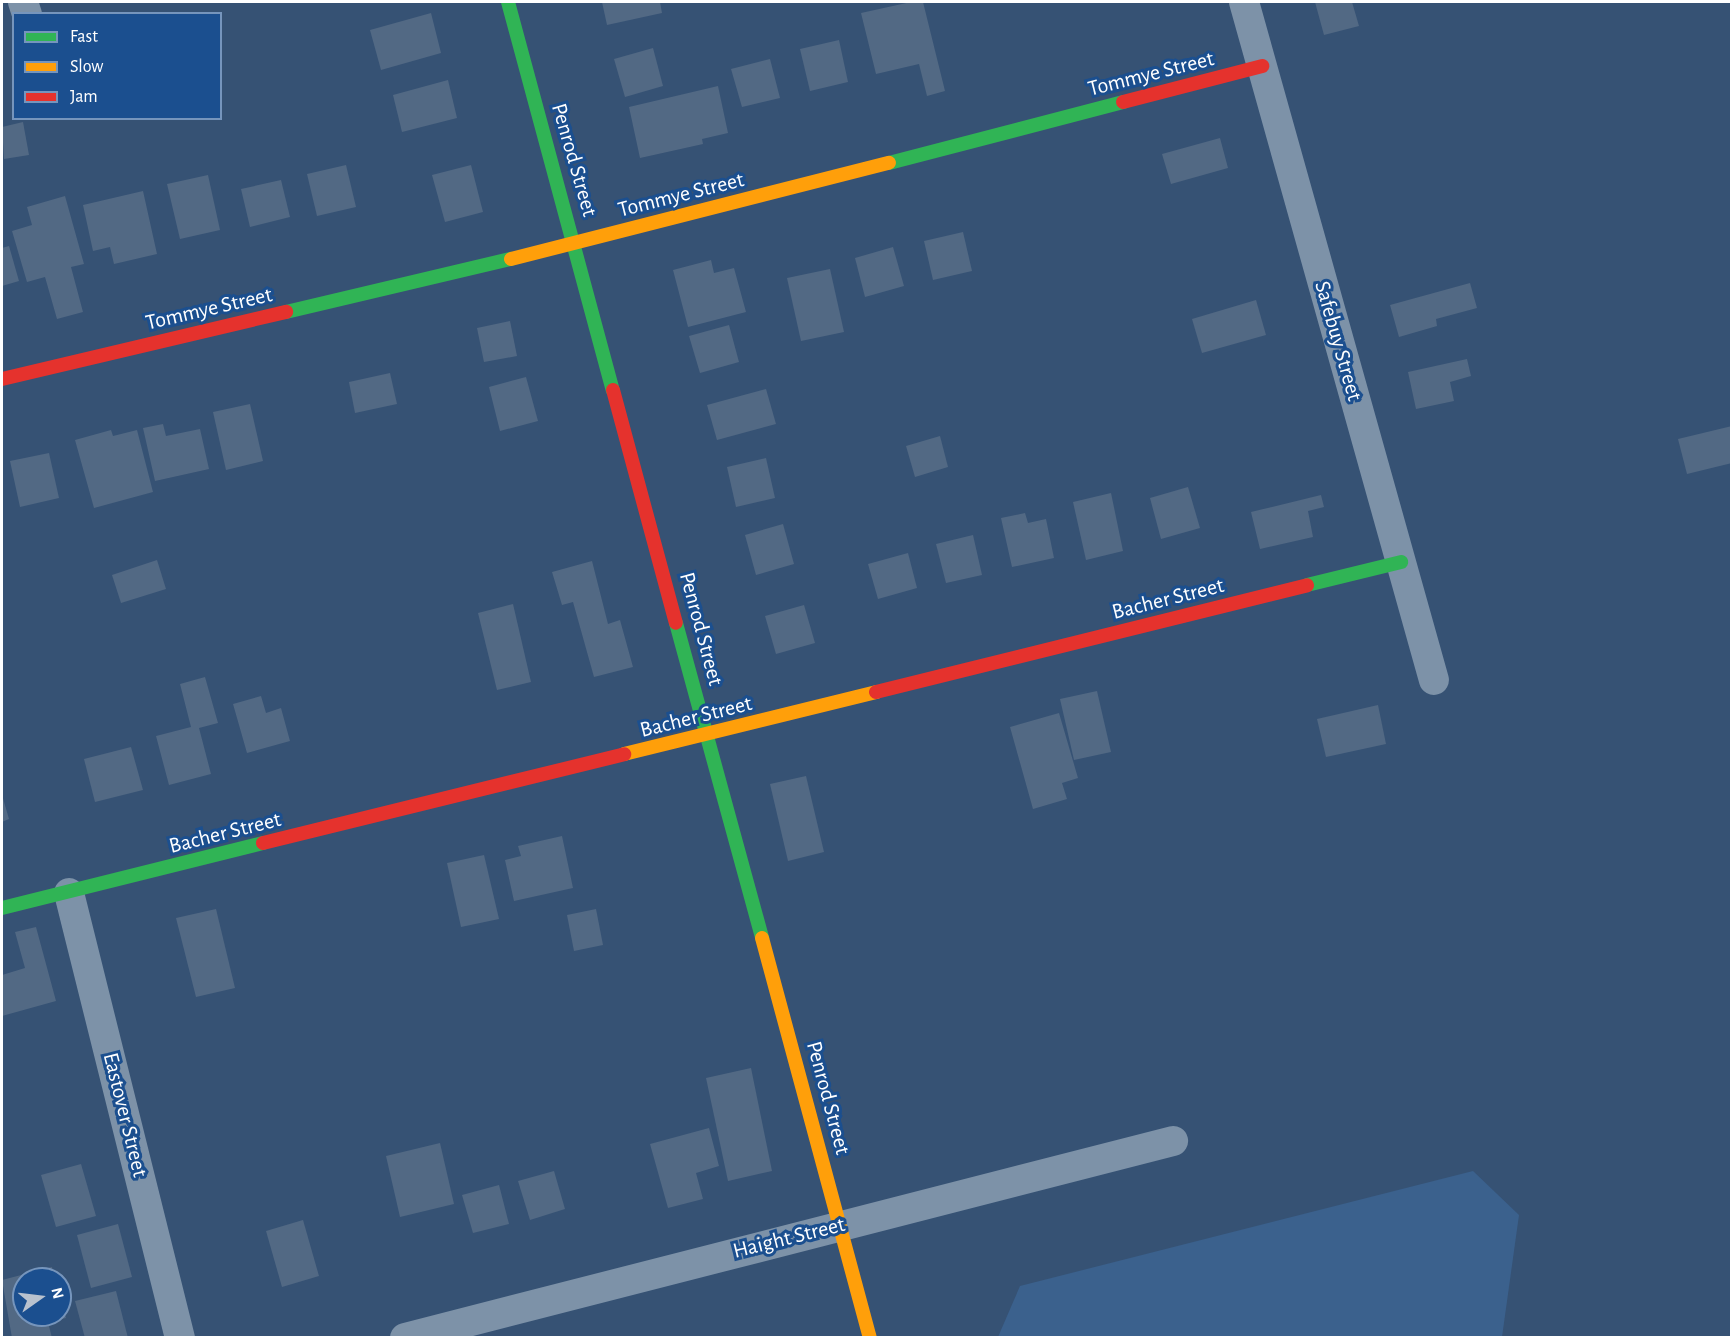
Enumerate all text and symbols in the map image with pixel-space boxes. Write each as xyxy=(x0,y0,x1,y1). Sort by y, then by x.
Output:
legend xyxy=(12,12,222,120)
text: Fast xyxy=(70,28,98,46)
street label: Tommye Street xyxy=(1085,46,1217,102)
text: Slow xyxy=(70,58,103,76)
text: Jam xyxy=(70,88,98,106)
street label: Penrod Street xyxy=(545,100,603,220)
street label: Tommye Street xyxy=(615,167,747,223)
street label: Safebuy Street xyxy=(1308,278,1368,404)
street label: Tommye Street xyxy=(143,282,275,336)
street label: Penrod Street xyxy=(673,569,729,689)
street label: Bacher Street xyxy=(1109,572,1227,626)
street label: Bacher Street xyxy=(637,690,755,744)
street label: Bacher Street xyxy=(166,806,284,860)
street label: Penrod Street xyxy=(800,1038,856,1158)
street label: Eastover Street xyxy=(97,1050,153,1180)
street label: Haight Street xyxy=(730,1211,848,1265)
north arrow xyxy=(12,1267,72,1327)
text: N xyxy=(48,1286,67,1300)

